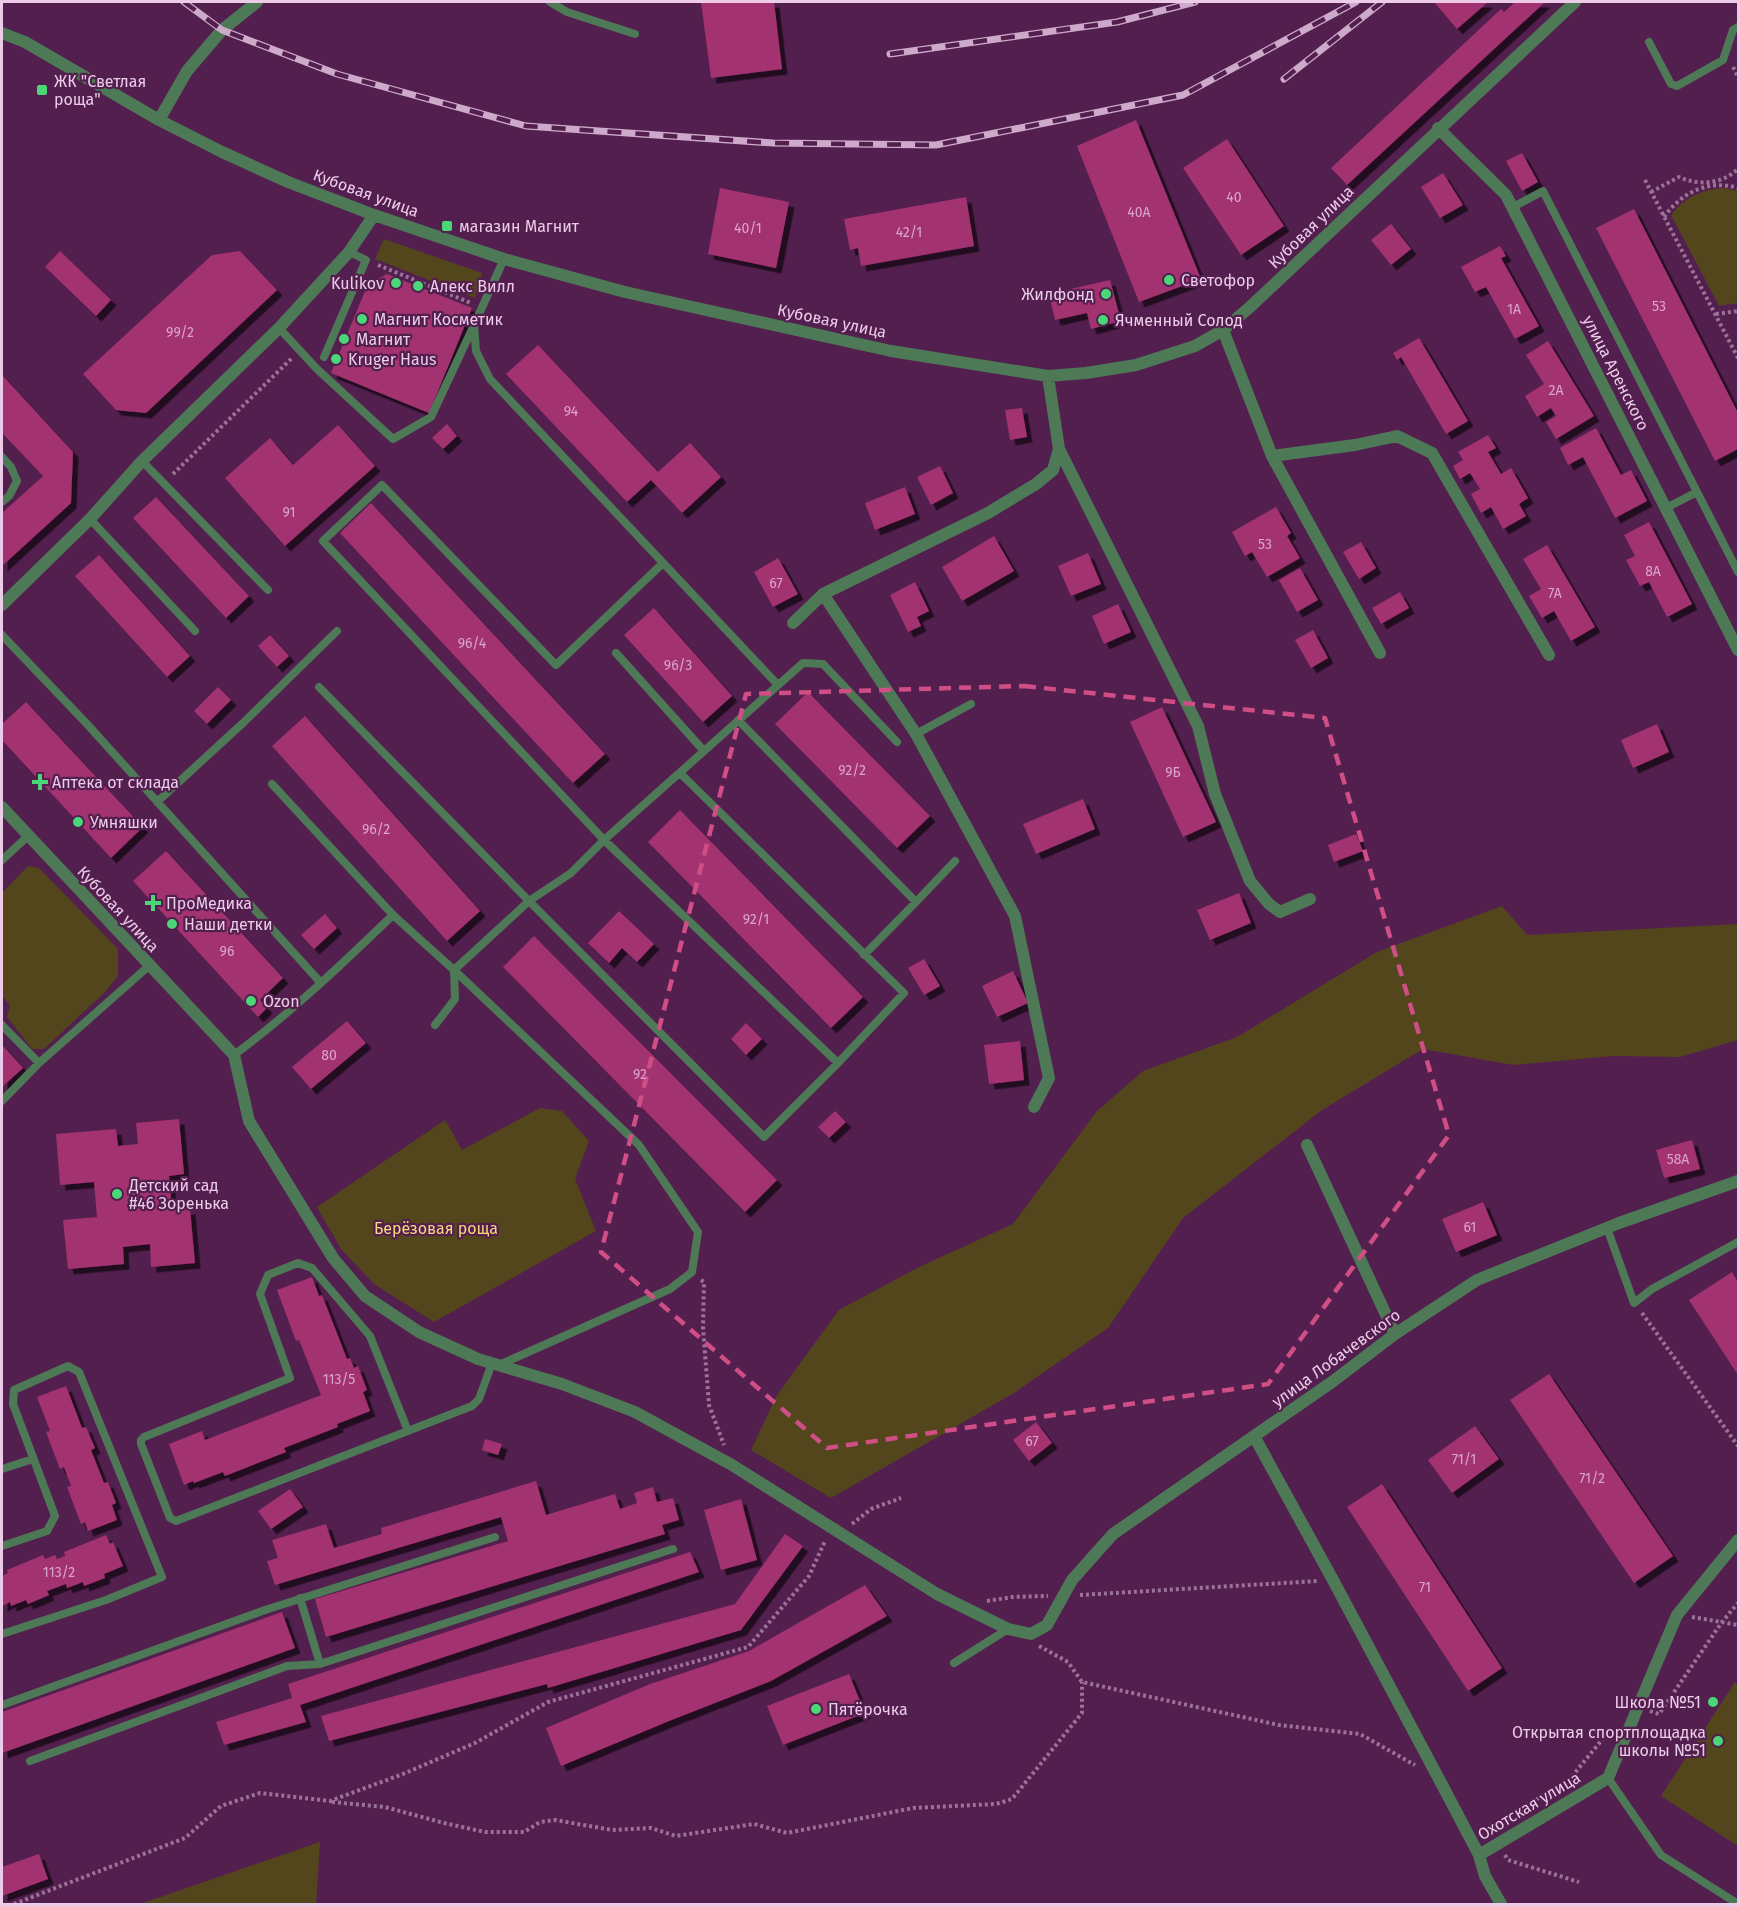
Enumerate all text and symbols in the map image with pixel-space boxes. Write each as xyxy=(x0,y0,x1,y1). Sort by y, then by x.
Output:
place label: ЖК "Светлая роща" xyxy=(54,72,146,109)
marker: ЖК "Светлая роща" xyxy=(35,83,49,97)
street label: Кубовая улица xyxy=(311,165,421,221)
street label: Кубовая улица xyxy=(1264,182,1358,272)
house number: 40 xyxy=(1226,189,1242,206)
house number: 40А xyxy=(1127,204,1151,221)
place label: магазин Магнит xyxy=(459,217,580,236)
marker: магазин Магнит xyxy=(440,219,454,233)
house number: 40/1 xyxy=(734,220,762,237)
house number: 42/1 xyxy=(896,224,922,241)
place label: Светофор xyxy=(1181,271,1255,290)
marker: Светофор xyxy=(1162,273,1176,287)
place label: Kulikov xyxy=(331,274,384,293)
marker: Kulikov xyxy=(389,276,403,290)
place label: Алекс Вилл xyxy=(430,277,515,296)
marker: Алекс Вилл xyxy=(411,279,425,293)
place label: Жилфонд xyxy=(1021,285,1094,304)
marker: Жилфонд xyxy=(1099,287,1113,301)
house number: 53 xyxy=(1652,298,1666,315)
street label: Кубовая улица xyxy=(776,300,888,342)
house number: 1А xyxy=(1507,301,1521,318)
place label: Магнит Косметик xyxy=(374,310,504,329)
place label: Ячменный Солод xyxy=(1115,311,1243,330)
marker: Магнит Косметик xyxy=(355,312,369,326)
street label: улица Аренского xyxy=(1579,312,1653,434)
marker: Ячменный Солод xyxy=(1096,313,1110,327)
house number: 99/2 xyxy=(166,324,194,341)
place label: Магнит xyxy=(356,330,411,349)
marker: Магнит xyxy=(337,332,351,346)
place label: Kruger Haus xyxy=(348,350,436,369)
marker: Kruger Haus xyxy=(329,352,343,366)
house number: 2А xyxy=(1549,382,1563,399)
house number: 94 xyxy=(564,403,579,420)
house number: 91 xyxy=(282,504,296,521)
house number: 53 xyxy=(1258,536,1272,553)
house number: 8А xyxy=(1645,563,1661,580)
house number: 67 xyxy=(769,575,783,592)
house number: 7А xyxy=(1548,585,1562,602)
house number: 96/4 xyxy=(458,635,487,652)
house number: 96/3 xyxy=(664,657,692,674)
house number: 92/2 xyxy=(838,762,866,779)
house number: 9Б xyxy=(1165,764,1181,781)
place label: Аптека от склада xyxy=(52,773,179,792)
marker: Аптека от склада xyxy=(33,775,47,789)
place label: Умняшки xyxy=(90,813,158,832)
marker: Умняшки xyxy=(71,815,85,829)
house number: 96/2 xyxy=(362,821,390,838)
street label: Кубовая улица xyxy=(73,862,163,956)
marker: ПроМедика xyxy=(144,894,162,912)
place label: ПроМедика xyxy=(166,894,252,913)
house number: 92/1 xyxy=(743,911,769,928)
place label: Наши детки xyxy=(184,915,273,934)
marker: Наши детки xyxy=(165,917,179,931)
house number: 96 xyxy=(220,943,234,960)
place label: Ozon xyxy=(263,992,300,1011)
marker: Ozon xyxy=(244,994,258,1008)
house number: 80 xyxy=(321,1047,337,1064)
house number: 92 xyxy=(633,1066,647,1083)
house number: 58А xyxy=(1667,1151,1689,1168)
place label: Детский сад #46 Зоренька xyxy=(128,1176,229,1213)
marker: Детский сад #46 Зоренька xyxy=(110,1187,124,1201)
park label: Берёзовая роща xyxy=(374,1219,498,1238)
house number: 61 xyxy=(1464,1219,1476,1236)
street label: улица Лобачевского xyxy=(1268,1305,1404,1411)
house number: 113/5 xyxy=(323,1371,355,1388)
house number: 67 xyxy=(1025,1433,1039,1450)
house number: 71/1 xyxy=(1452,1451,1476,1468)
house number: 71/2 xyxy=(1579,1470,1605,1487)
house number: 113/2 xyxy=(43,1564,75,1581)
house number: 71 xyxy=(1419,1579,1431,1596)
place label: Школа №51 xyxy=(1615,1693,1701,1712)
marker: Школа №51 xyxy=(1706,1695,1720,1709)
place label: Пятёрочка xyxy=(828,1700,908,1719)
marker: Пятёрочка xyxy=(809,1702,823,1716)
place label: Открытая спортплощадка школы №51 xyxy=(1512,1723,1706,1760)
marker: Открытая спортплощадка школы №51 xyxy=(1711,1734,1725,1748)
street label: Охотская улица xyxy=(1474,1768,1584,1844)

